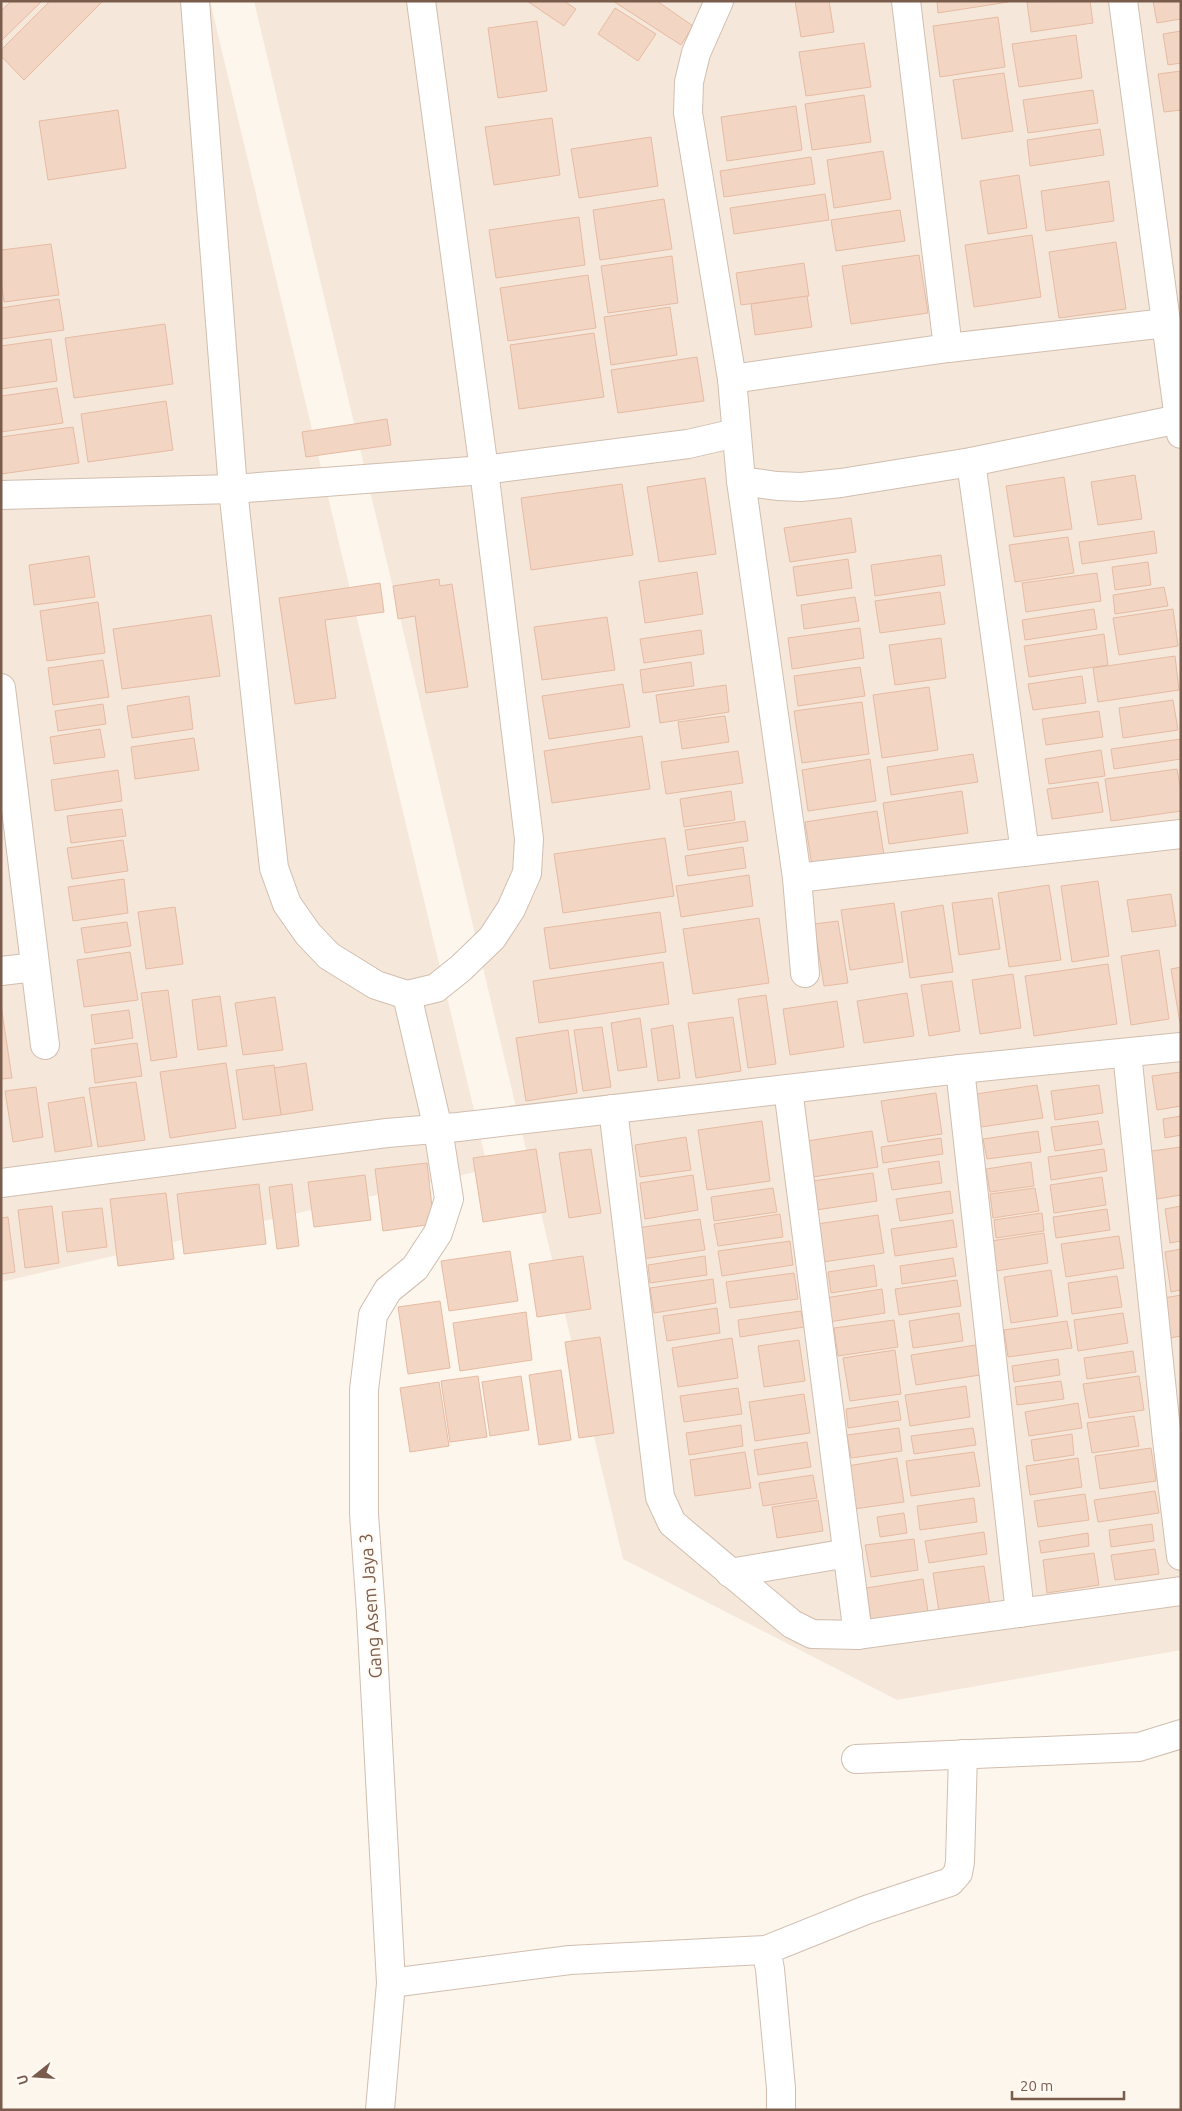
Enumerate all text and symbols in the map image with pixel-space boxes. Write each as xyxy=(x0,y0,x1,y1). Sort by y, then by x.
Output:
street label: Gang Asem Jaya 3 xyxy=(355,1533,385,1679)
north arrow xyxy=(10,2051,60,2101)
scale bar xyxy=(1012,2068,1124,2100)
text: U xyxy=(13,2073,32,2087)
text: 20 m xyxy=(1020,2077,1053,2094)

